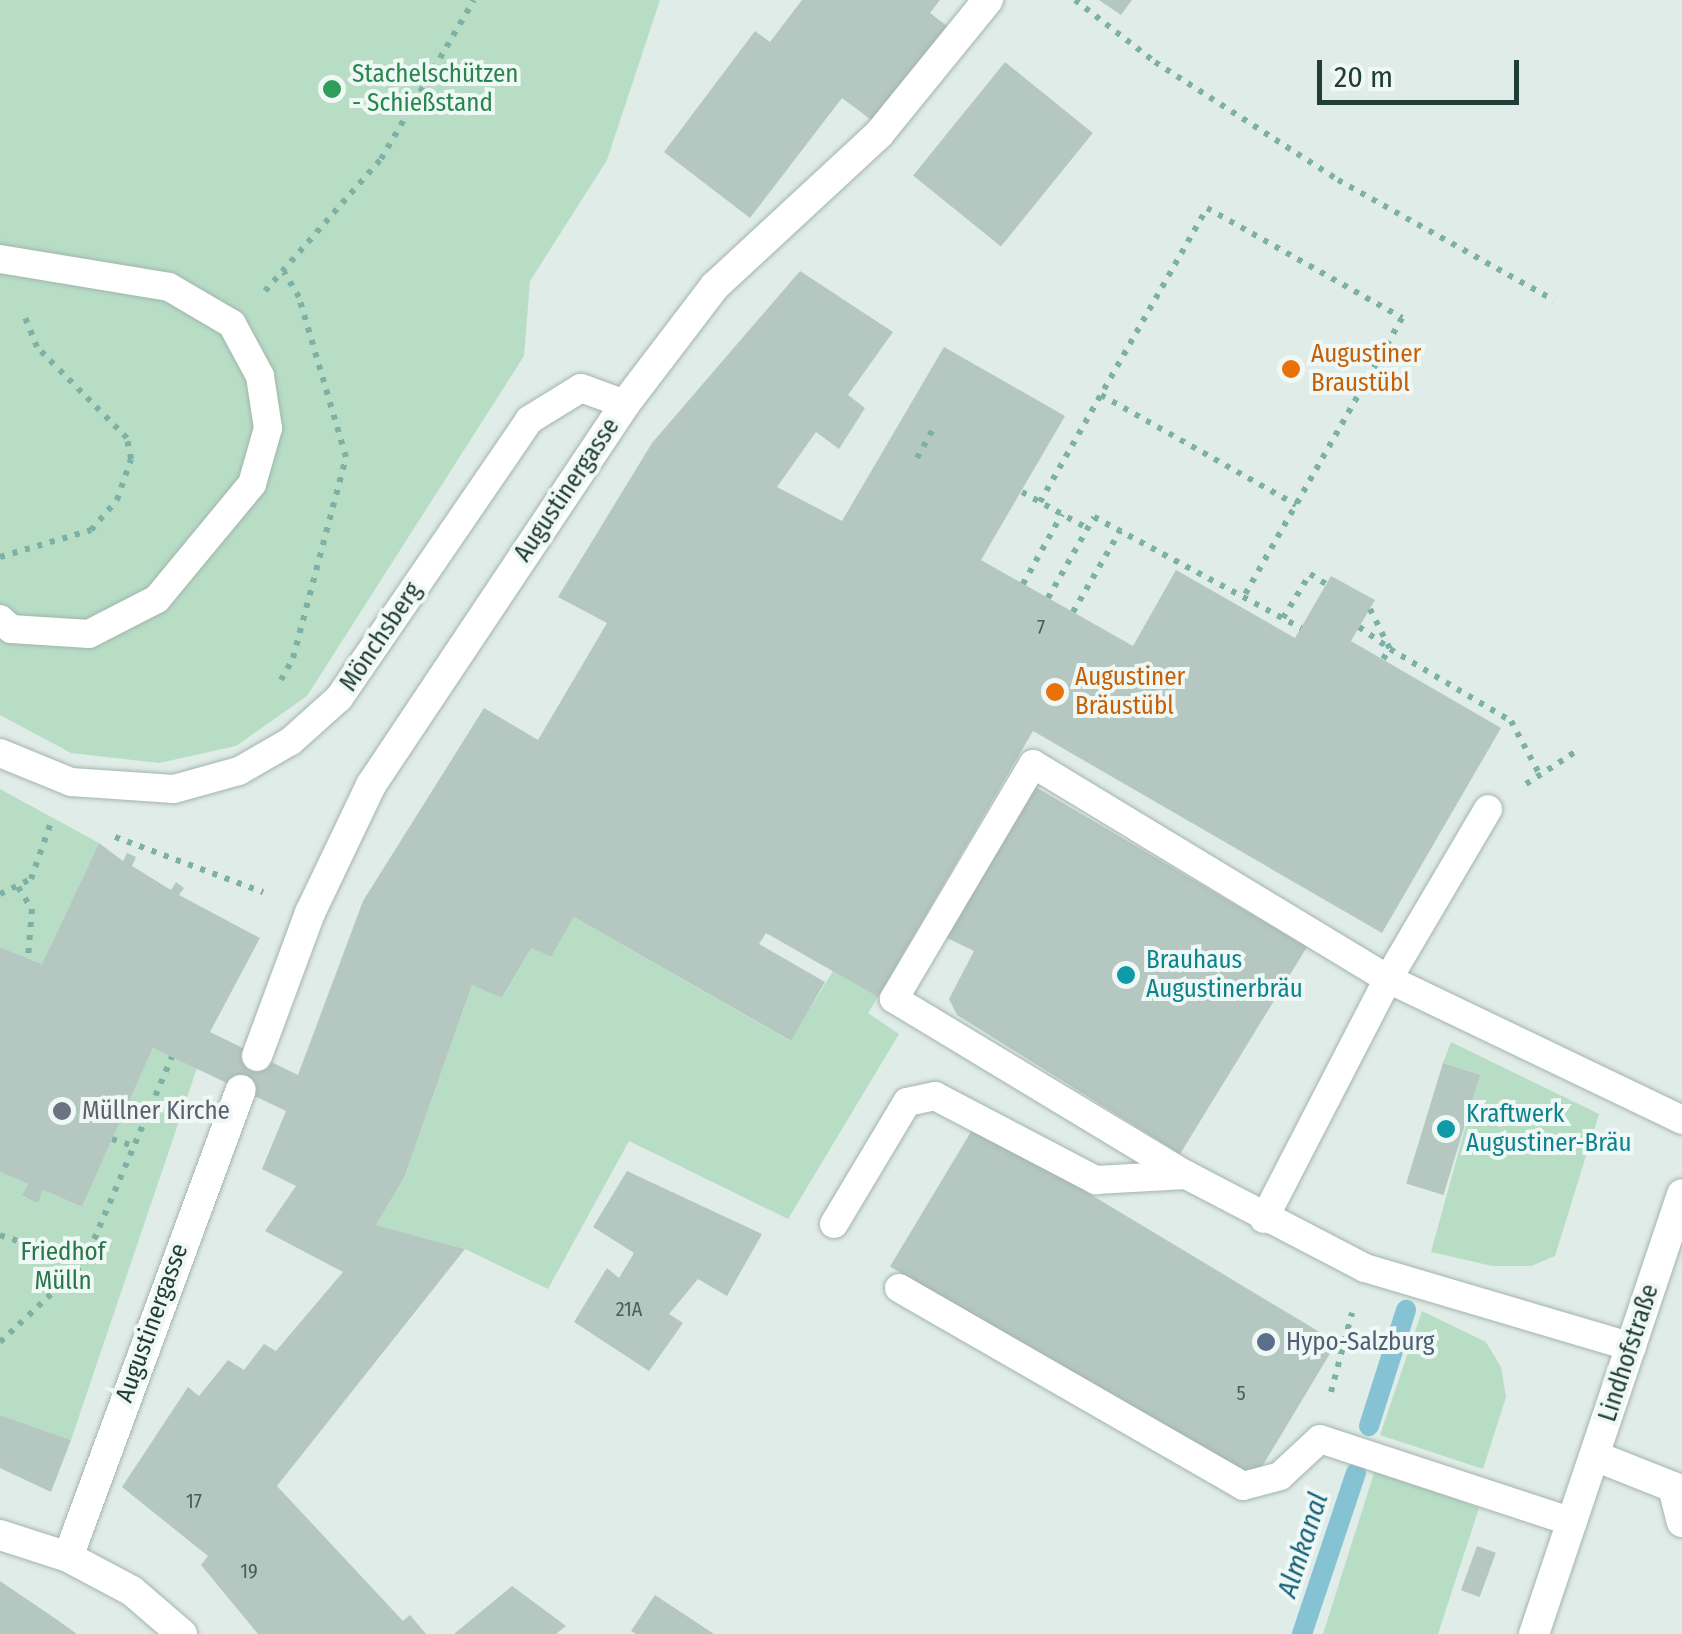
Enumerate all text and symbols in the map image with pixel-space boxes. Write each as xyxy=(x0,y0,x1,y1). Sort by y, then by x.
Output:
scale bar xyxy=(1322,40,1524,102)
text: 20 m xyxy=(1334,59,1393,95)
place label: Stachelschützen - Schießstand xyxy=(352,60,518,119)
marker: Stachelschützen - Schießstand xyxy=(321,78,343,100)
place label: Augustiner Braustübl xyxy=(1311,340,1421,399)
marker: Augustiner Braustübl xyxy=(1280,358,1302,380)
street label: Augustinergasse xyxy=(508,413,626,567)
street label: Mönchsberg xyxy=(334,577,428,697)
house number: 7 xyxy=(1037,615,1045,639)
place label: Augustiner Bräustübl xyxy=(1075,663,1185,722)
marker: Augustiner Bräustübl xyxy=(1044,681,1066,703)
place label: Brauhaus Augustinerbräu xyxy=(1146,946,1303,1005)
marker: Brauhaus Augustinerbräu xyxy=(1115,964,1137,986)
place label: Müllner Kirche xyxy=(82,1096,230,1126)
marker: Müllner Kirche xyxy=(51,1100,73,1122)
place label: Kraftwerk Augustiner-Bräu xyxy=(1466,1100,1632,1159)
marker: Kraftwerk Augustiner-Bräu xyxy=(1435,1118,1457,1140)
park label: Friedhof Mülln xyxy=(21,1238,105,1297)
street label: Augustinergasse xyxy=(109,1240,195,1406)
street label: Lindhofstraße xyxy=(1593,1281,1665,1425)
house number: 21A xyxy=(616,1297,642,1321)
place label: Hypo-Salzburg xyxy=(1286,1327,1435,1357)
marker: Hypo-Salzburg xyxy=(1255,1331,1277,1353)
house number: 5 xyxy=(1236,1381,1246,1405)
water label: Almkanal xyxy=(1270,1488,1336,1602)
house number: 17 xyxy=(186,1489,202,1513)
house number: 19 xyxy=(240,1559,258,1583)

